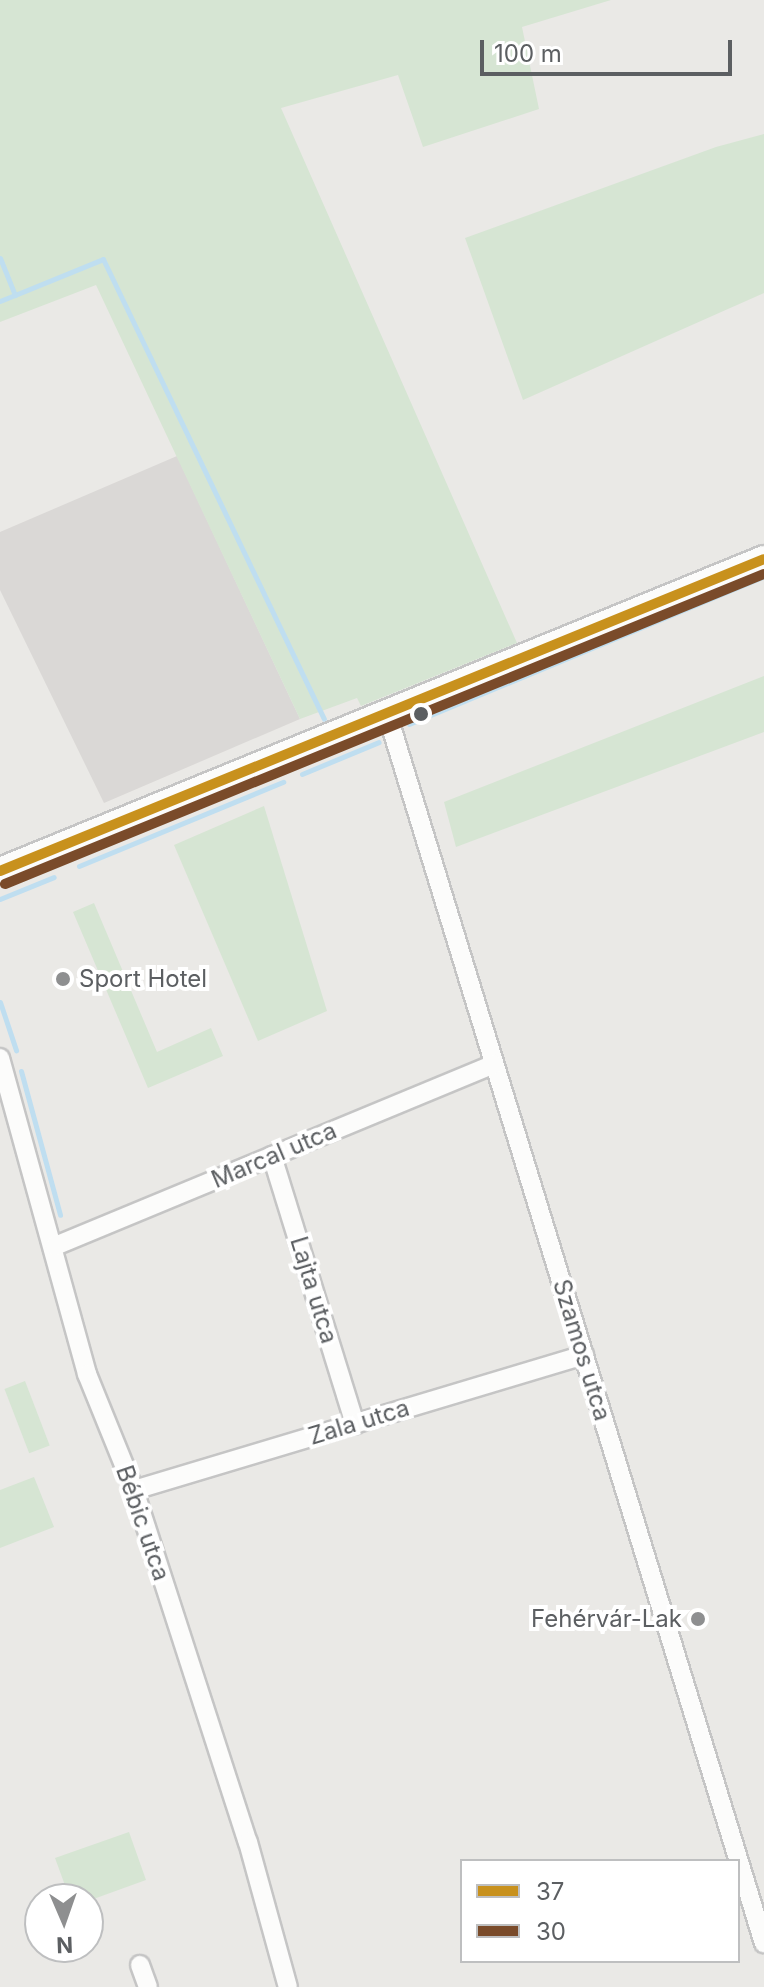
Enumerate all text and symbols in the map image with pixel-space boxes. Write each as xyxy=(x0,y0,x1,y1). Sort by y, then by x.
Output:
scale bar xyxy=(484,24,736,74)
text: 100 m xyxy=(494,39,562,68)
unlabelled marker xyxy=(413,706,429,722)
place label: Sport Hotel xyxy=(79,965,207,993)
marker: Sport Hotel xyxy=(54,970,72,988)
street label: Marcal utca xyxy=(207,1116,341,1194)
street label: Lajta utca xyxy=(284,1233,344,1347)
street label: Szamos utca xyxy=(547,1276,617,1424)
street label: Zala utca xyxy=(305,1393,413,1451)
street label: Bébic utca xyxy=(110,1462,176,1584)
place label: Fehérvár-Lak xyxy=(531,1605,682,1633)
marker: Fehérvár-Lak xyxy=(689,1610,707,1628)
legend xyxy=(460,1859,740,1963)
text: 37 xyxy=(536,1877,564,1906)
north arrow xyxy=(24,1883,104,1963)
text: 30 xyxy=(536,1917,566,1946)
text: N xyxy=(56,1932,74,1958)

